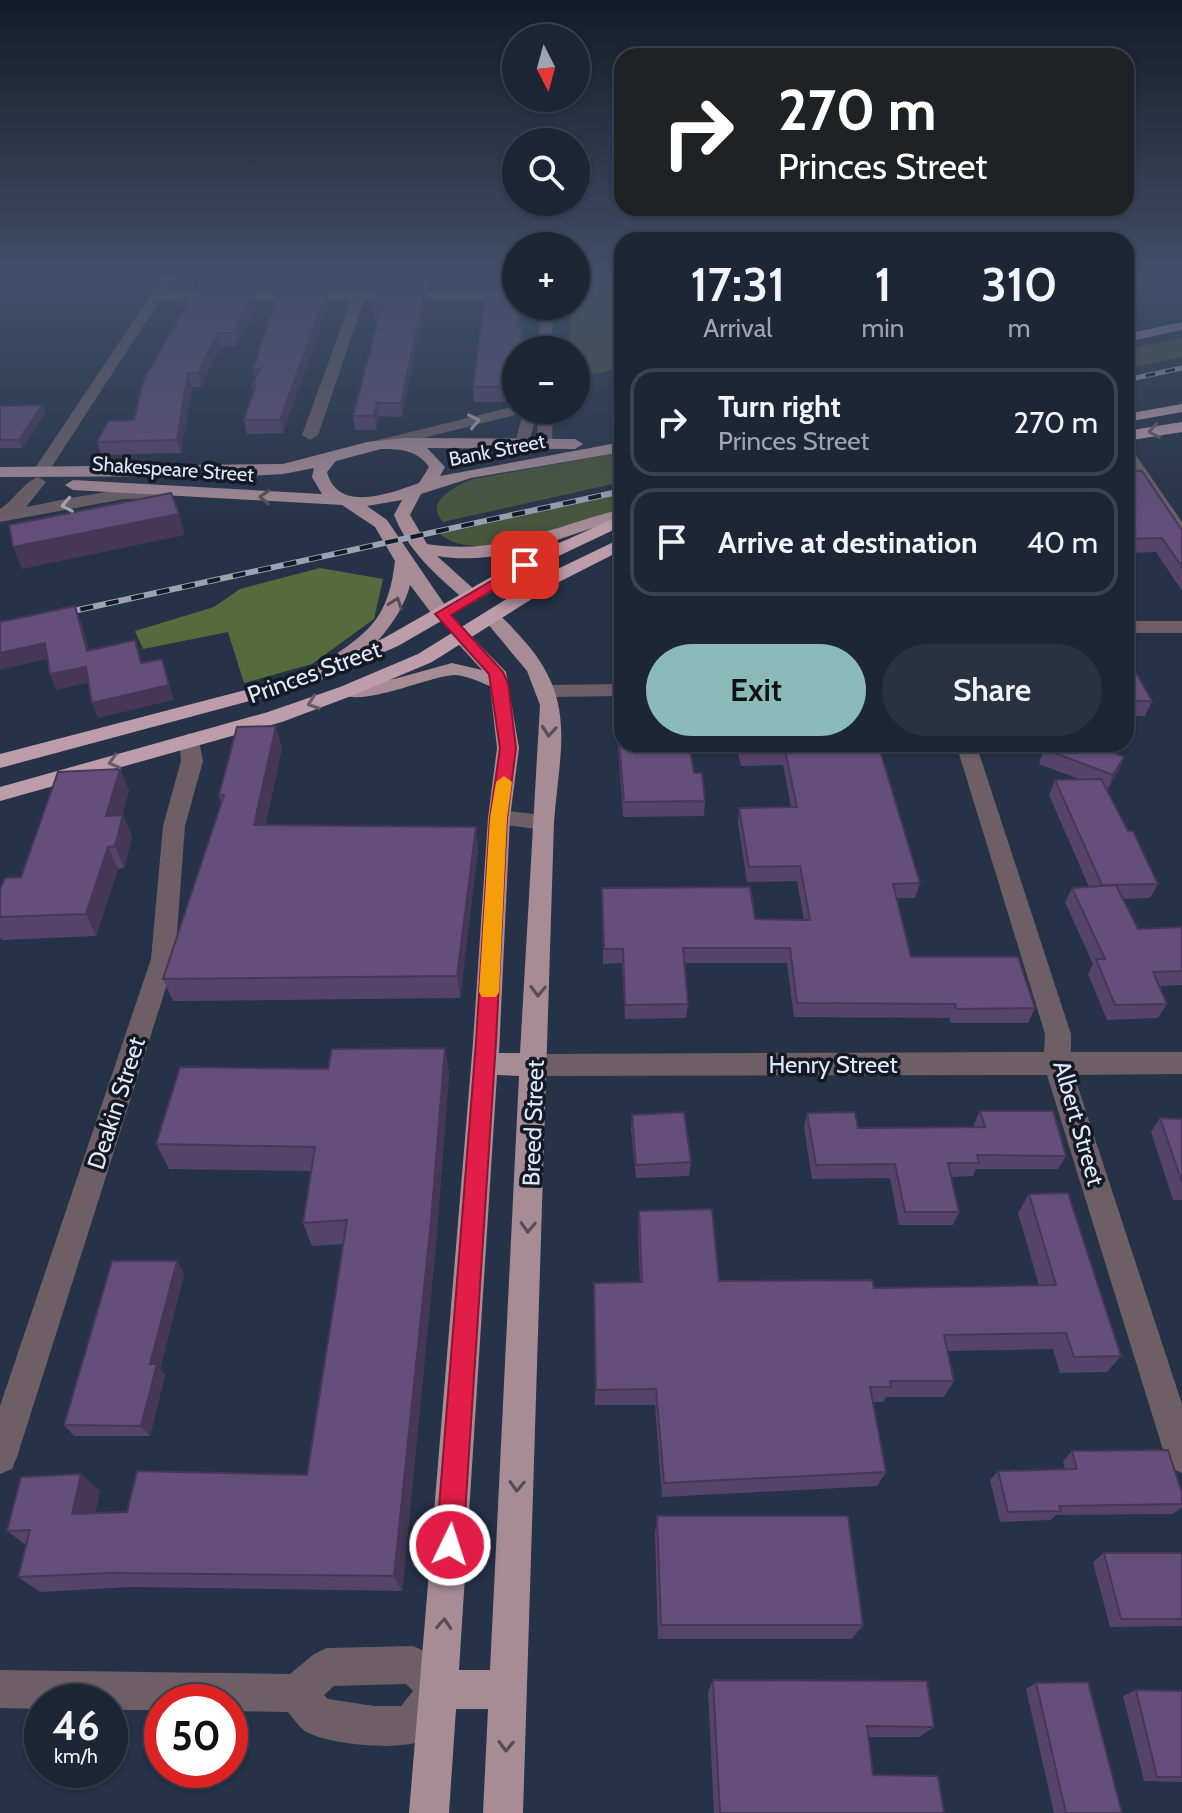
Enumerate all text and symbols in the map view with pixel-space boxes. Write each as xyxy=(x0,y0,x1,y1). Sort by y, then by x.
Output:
north arrow xyxy=(502,24,590,112)
map controls xyxy=(502,24,590,424)
text: 270 m xyxy=(778,76,936,144)
icon: right xyxy=(646,80,750,184)
button: search xyxy=(502,128,590,216)
text: Princes Street xyxy=(778,144,987,188)
button: + xyxy=(502,232,590,320)
text: 17:31 xyxy=(690,255,785,313)
text: 1 xyxy=(874,255,891,313)
text: 310 xyxy=(981,255,1057,313)
text: Arrival xyxy=(703,312,772,344)
text: min xyxy=(862,312,904,344)
text: m xyxy=(1008,312,1031,344)
button: − xyxy=(502,336,590,424)
text: Turn right xyxy=(718,388,841,425)
icon: right xyxy=(650,400,694,444)
text: 270 m xyxy=(1013,404,1098,441)
one-way arrow xyxy=(466,413,480,430)
one-way arrow xyxy=(1147,422,1161,439)
text: Princes Street xyxy=(718,425,869,457)
street label: Bank Street xyxy=(447,429,547,471)
street label: Shakespeare Street xyxy=(91,451,255,487)
one-way arrow xyxy=(258,489,271,506)
one-way arrow xyxy=(60,495,73,512)
icon: arrive xyxy=(650,520,694,564)
text: Arrive at destination xyxy=(718,524,978,561)
text: 40 m xyxy=(1027,524,1098,561)
pin xyxy=(491,531,559,599)
icon: arrive xyxy=(503,543,547,587)
one-way arrow xyxy=(387,597,403,611)
street label: Princes Street xyxy=(243,634,385,710)
button: Exit xyxy=(646,644,866,736)
button: Share xyxy=(882,644,1102,736)
one-way arrow xyxy=(307,694,321,710)
one-way arrow xyxy=(541,725,558,738)
one-way arrow xyxy=(107,752,121,769)
one-way arrow xyxy=(529,985,546,998)
street label: Deakin Street xyxy=(81,1033,151,1173)
street label: Henry Street xyxy=(768,1050,898,1079)
street label: Albert Street xyxy=(1047,1057,1111,1189)
street label: Breed Street xyxy=(516,1059,550,1187)
one-way arrow xyxy=(520,1221,537,1234)
one-way arrow xyxy=(509,1480,526,1493)
position arrow xyxy=(408,1503,492,1587)
one-way arrow xyxy=(435,1617,452,1630)
speed limit sign: 50 xyxy=(144,1684,248,1788)
text: 46 xyxy=(52,1701,100,1750)
one-way arrow xyxy=(497,1740,514,1753)
text: km/h xyxy=(54,1744,98,1768)

